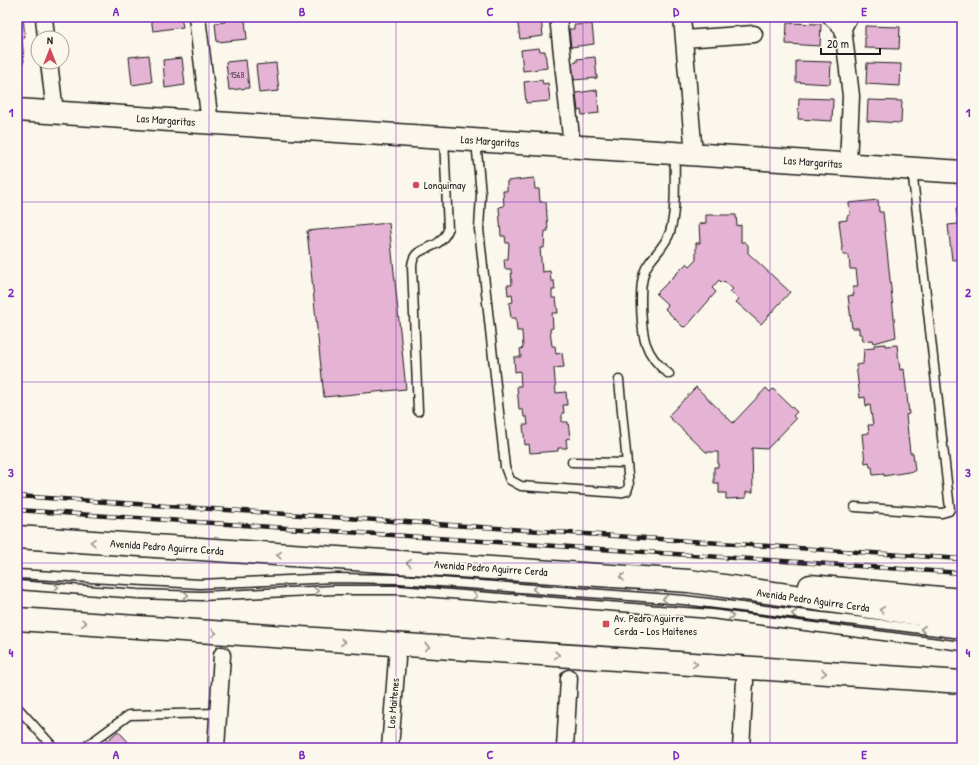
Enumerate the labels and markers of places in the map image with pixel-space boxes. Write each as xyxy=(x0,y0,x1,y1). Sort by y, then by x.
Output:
place label: Lonquimay xyxy=(424,178,466,192)
marker: Lonquimay xyxy=(411,180,421,190)
place label: Av. Pedro Aguirre Cerda - Los Maitenes xyxy=(614,611,697,638)
marker: Av. Pedro Aguirre Cerda - Los Maitenes xyxy=(601,619,611,629)

